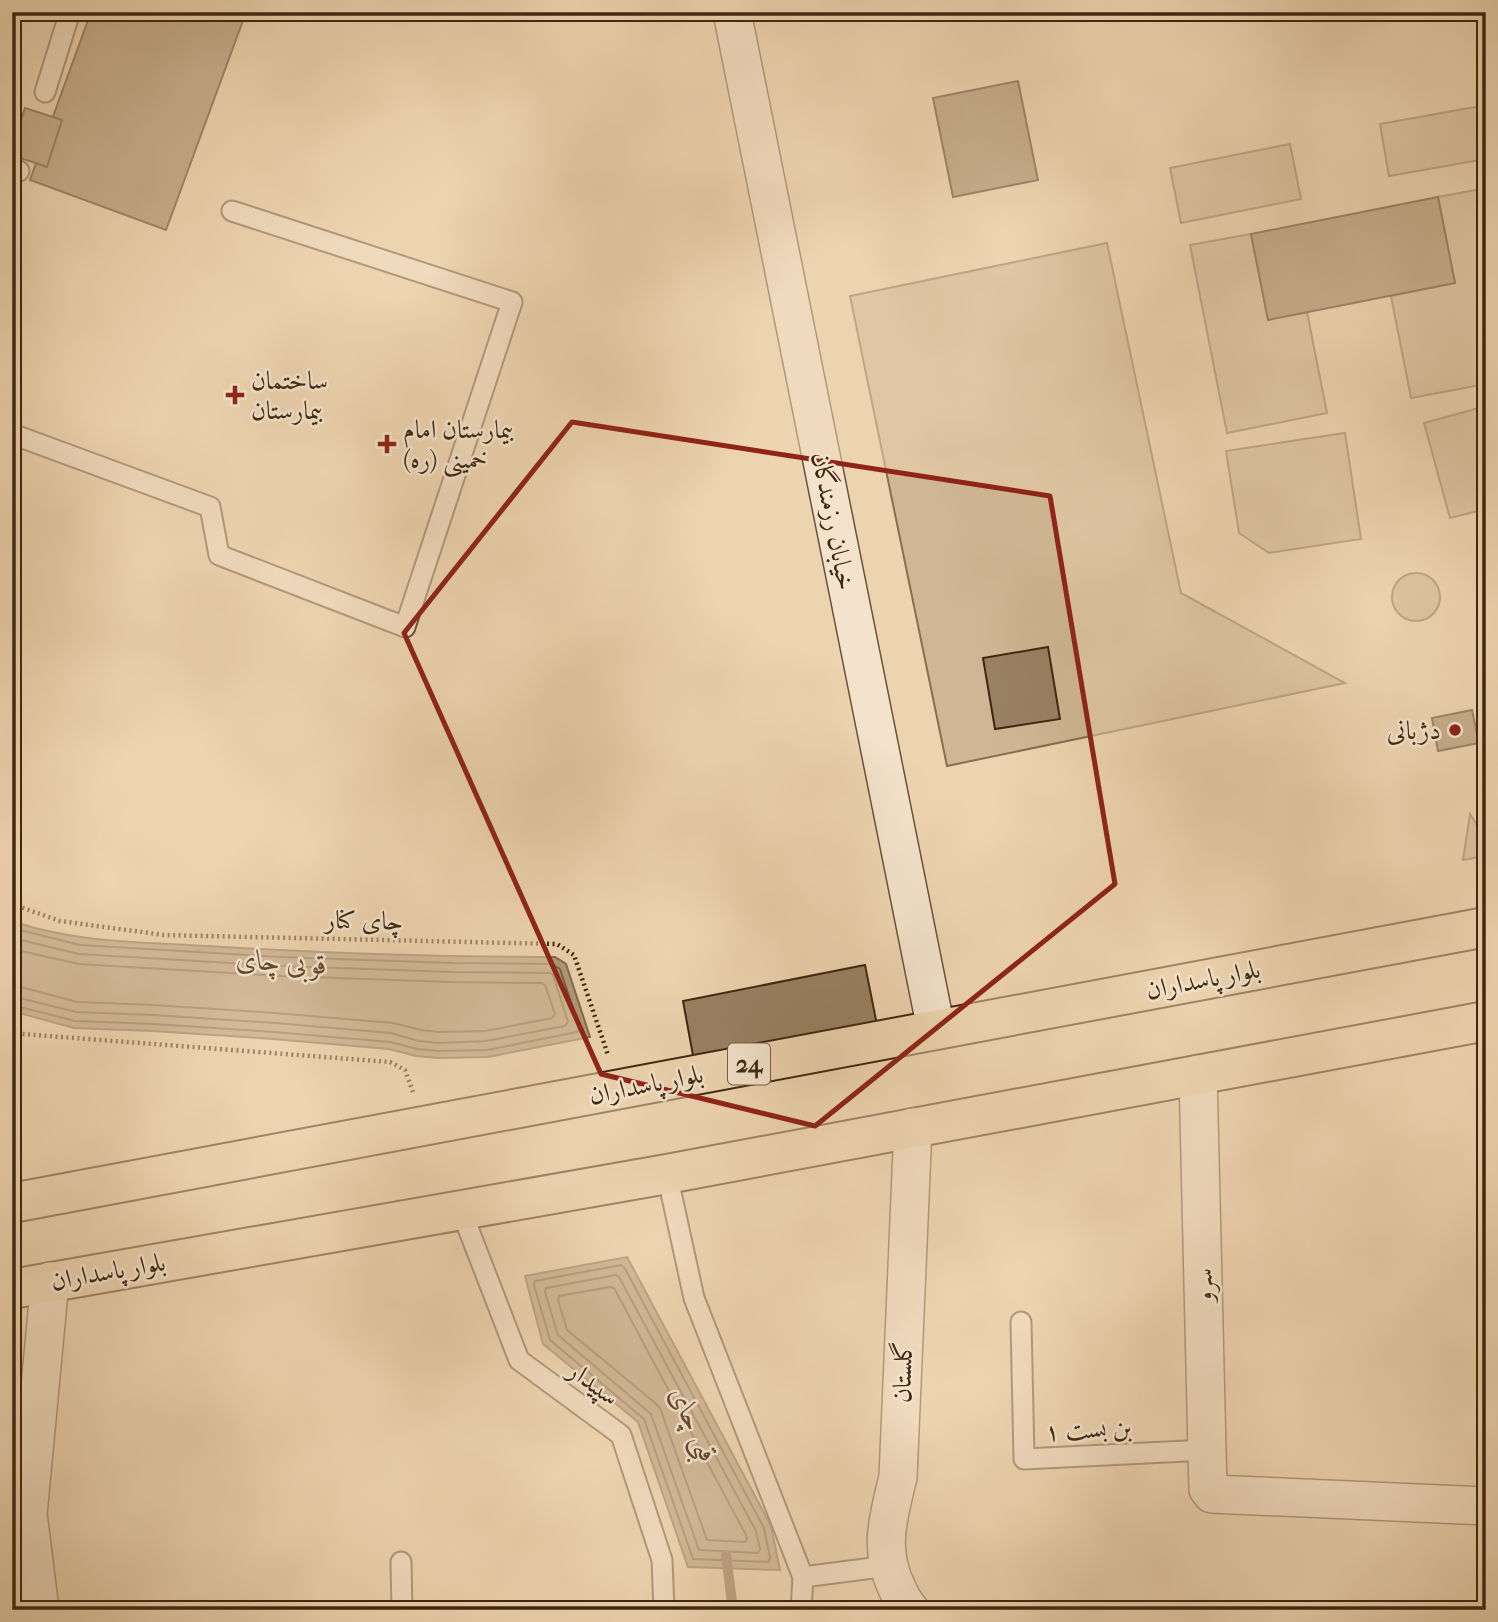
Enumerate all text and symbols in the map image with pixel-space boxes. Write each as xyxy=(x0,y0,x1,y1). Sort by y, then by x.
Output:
place label: ساختمان بیمارستان xyxy=(251,365,328,426)
marker: ساختمان بیمارستان xyxy=(225,385,245,405)
place label: بیمارستان امام خمینی (ره) xyxy=(403,414,514,478)
marker: بیمارستان امام خمینی (ره) xyxy=(377,434,397,454)
street label: خیابان رزمندگان xyxy=(805,449,862,593)
place label: دژبانی xyxy=(1387,715,1441,746)
marker: دژبانی xyxy=(1447,722,1463,738)
street label: چای کنار xyxy=(322,904,403,939)
water label: قوبی چای xyxy=(235,942,329,984)
street label: بلوار پاسداران xyxy=(1143,953,1263,1009)
road number: 24 xyxy=(728,1044,770,1084)
street label: بلوار پاسداران xyxy=(586,1058,706,1114)
street label: بلوار پاسداران xyxy=(48,1246,168,1300)
street label: سرو xyxy=(1188,1268,1220,1305)
street label: گلستان xyxy=(886,1340,919,1404)
street label: سپیدار xyxy=(558,1353,625,1414)
water label: قبی چای xyxy=(657,1381,726,1470)
street label: بن بست ۱ xyxy=(1044,1412,1133,1447)

